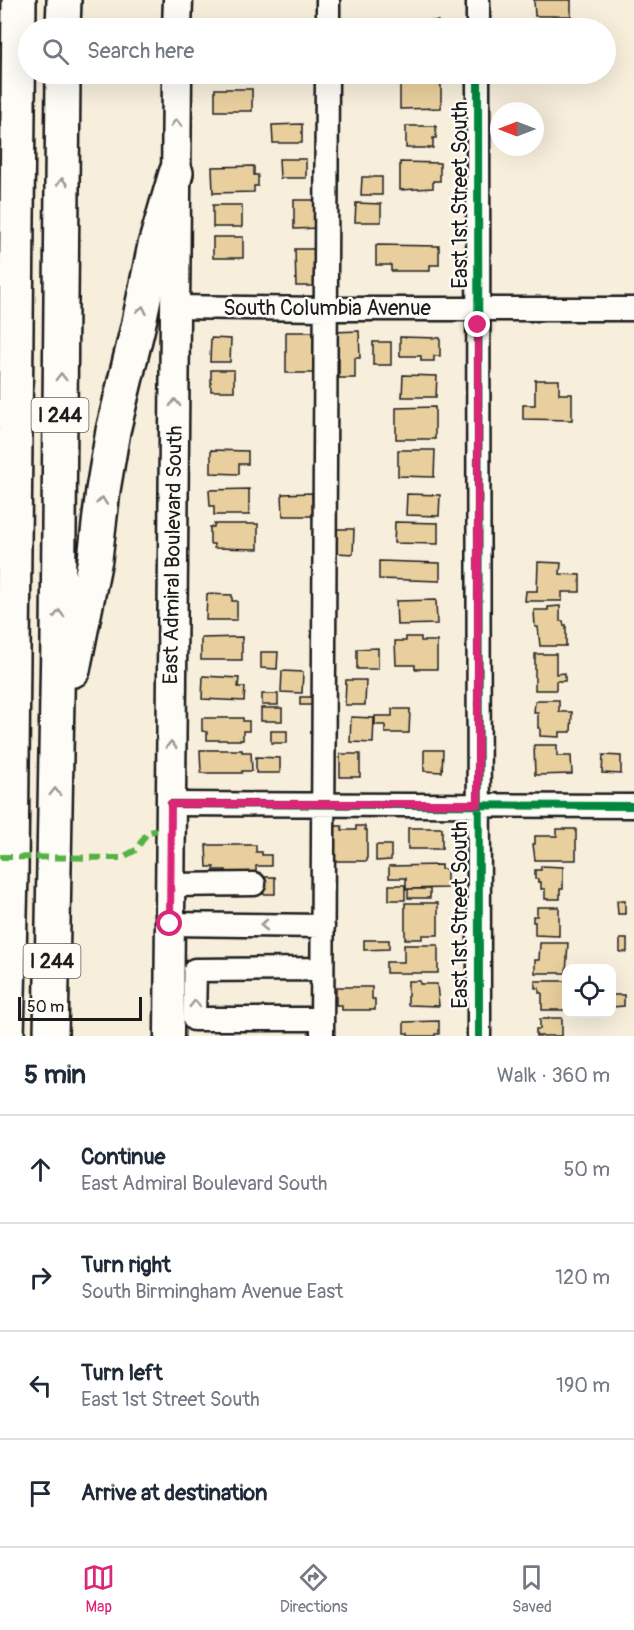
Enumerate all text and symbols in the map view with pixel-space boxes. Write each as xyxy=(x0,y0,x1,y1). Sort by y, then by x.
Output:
search box xyxy=(18,18,616,84)
icon: search xyxy=(39,35,72,68)
text: Search here xyxy=(87,37,194,65)
street label: East 1st Street South xyxy=(447,101,474,289)
north arrow xyxy=(490,102,544,156)
one-way arrow xyxy=(170,119,183,128)
one-way arrow xyxy=(56,178,68,187)
street label: South Columbia Avenue xyxy=(223,295,431,322)
one-way arrow xyxy=(135,305,148,315)
route end xyxy=(464,311,490,337)
one-way arrow xyxy=(54,373,67,382)
road number: I 244 xyxy=(32,398,88,432)
one-way arrow xyxy=(169,399,181,408)
street label: East Admiral Boulevard South xyxy=(157,425,189,685)
one-way arrow xyxy=(95,496,107,505)
one-way arrow xyxy=(52,610,65,619)
one-way arrow xyxy=(165,741,178,750)
one-way arrow xyxy=(49,788,61,797)
street label: East 1st Street South xyxy=(447,821,474,1009)
route start xyxy=(156,910,182,936)
one-way arrow xyxy=(260,919,269,931)
road number: I 244 xyxy=(23,944,80,978)
map controls xyxy=(562,964,616,1018)
button: locate xyxy=(562,964,616,1018)
scale bar xyxy=(18,994,142,1022)
text: 50 m xyxy=(27,997,64,1017)
one-way arrow xyxy=(188,999,201,1008)
text: 5 min xyxy=(24,1059,86,1091)
text: Walk · 360 m xyxy=(497,1063,610,1088)
text: Continue xyxy=(81,1143,165,1171)
icon: ahead xyxy=(24,1153,57,1186)
text: 50 m xyxy=(563,1157,610,1182)
text: East Admiral Boulevard South xyxy=(81,1171,328,1196)
text: Turn right xyxy=(81,1251,171,1279)
icon: right xyxy=(24,1261,57,1294)
text: 120 m xyxy=(555,1265,610,1290)
text: South Birmingham Avenue East xyxy=(81,1279,343,1304)
text: Turn left xyxy=(81,1359,163,1387)
icon: left xyxy=(24,1369,57,1402)
text: 190 m xyxy=(556,1373,610,1398)
text: East 1st Street South xyxy=(81,1387,260,1412)
icon: arrive xyxy=(24,1477,57,1510)
text: Arrive at destination xyxy=(81,1479,267,1507)
tab: Map xyxy=(82,1561,115,1617)
tab: Directions xyxy=(280,1561,348,1617)
tab: Saved xyxy=(512,1561,552,1617)

